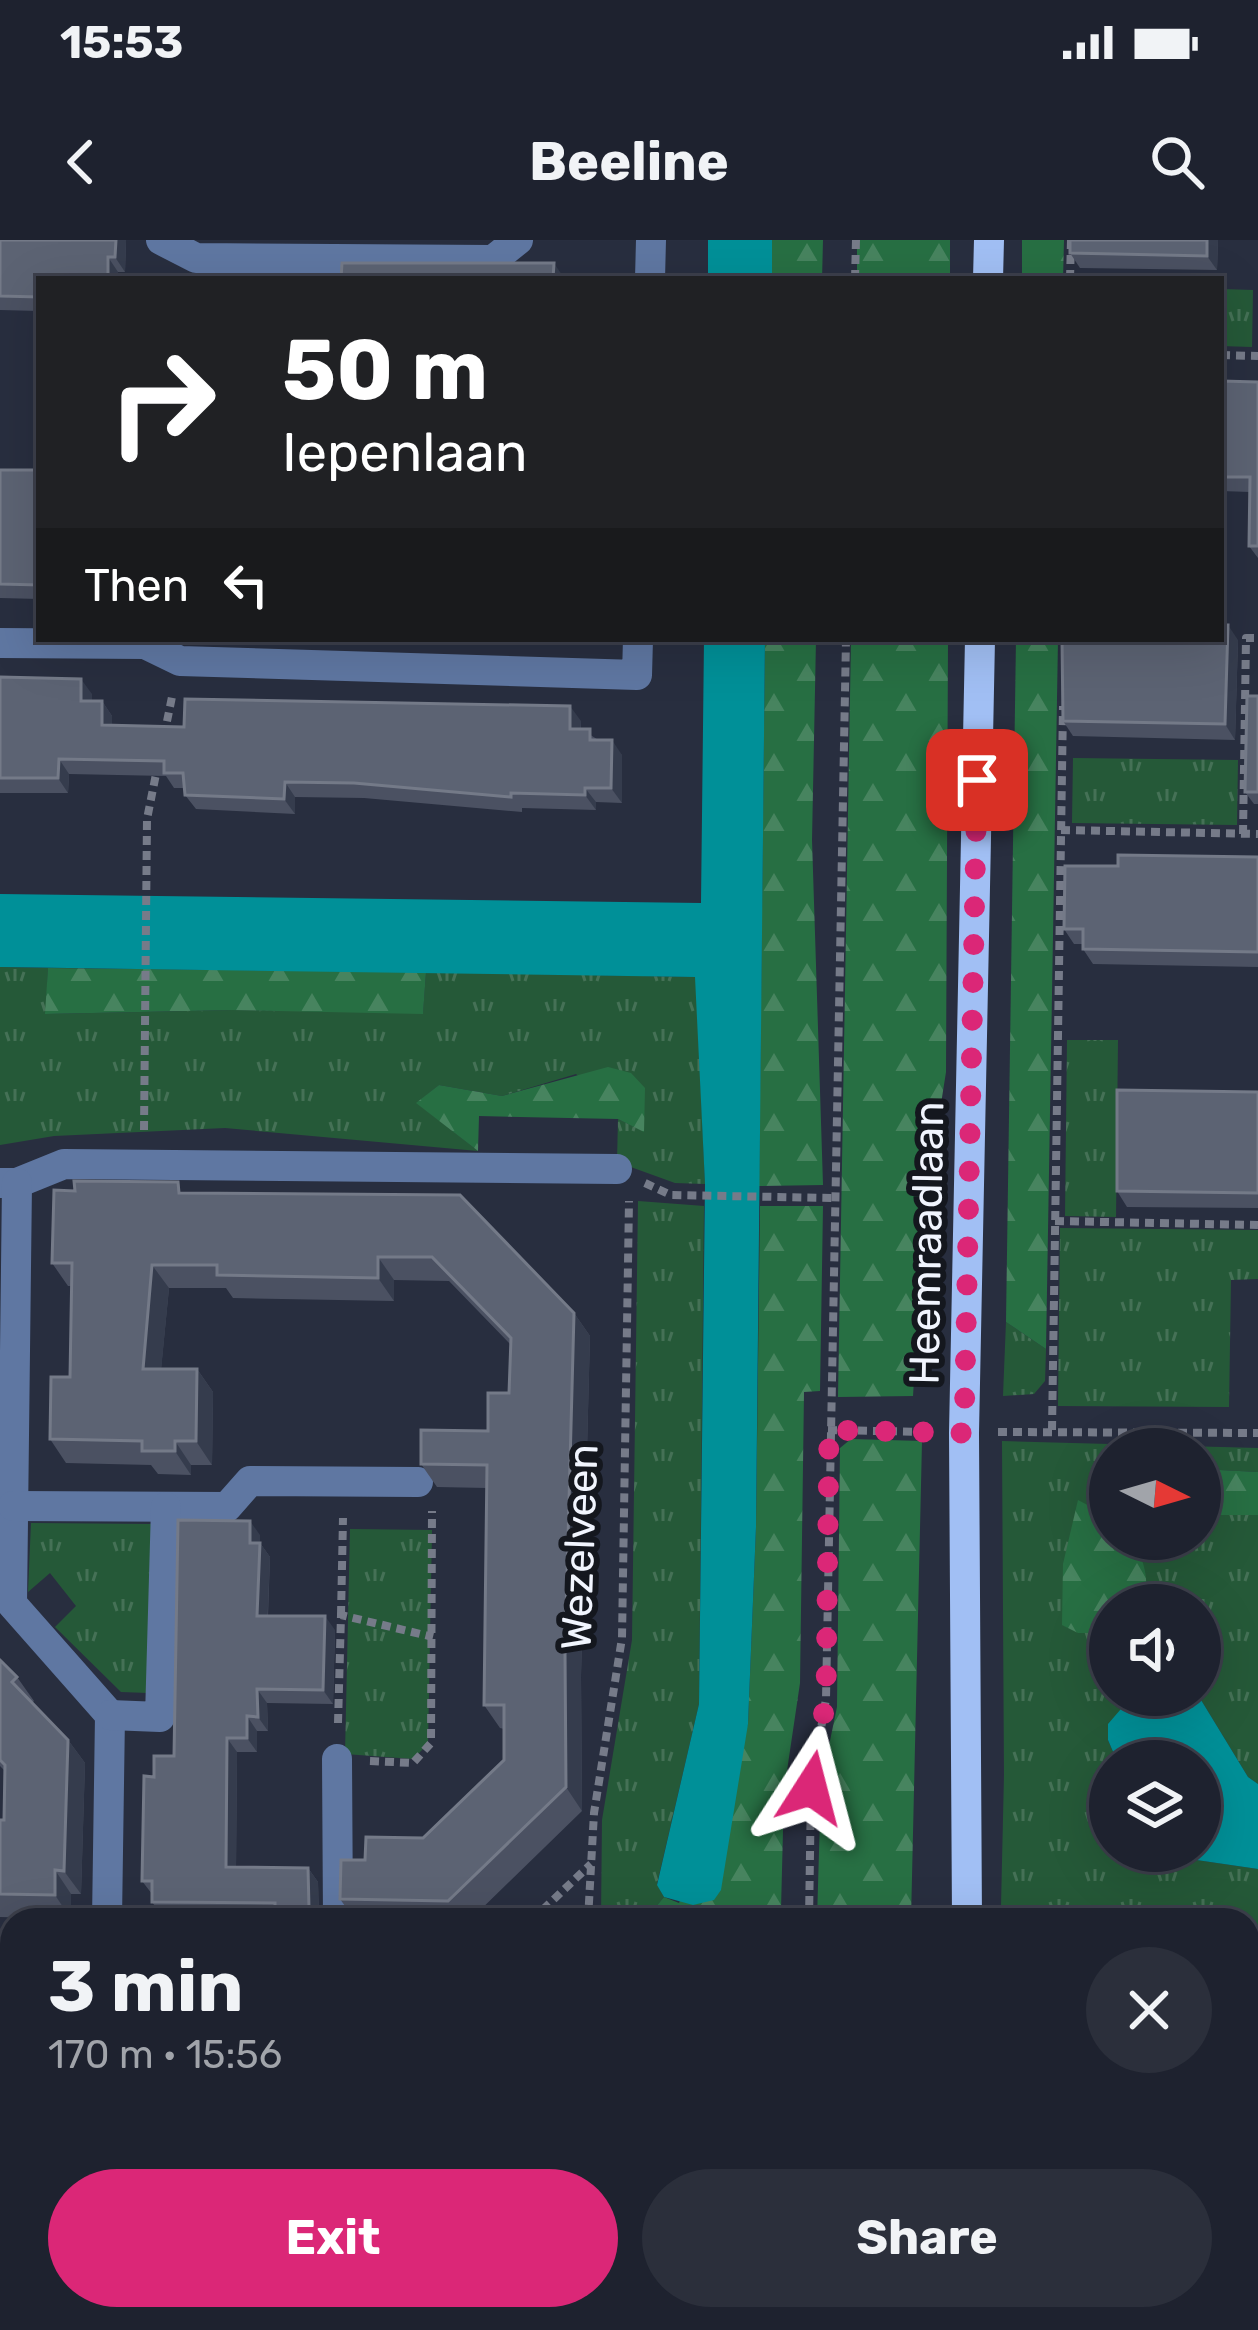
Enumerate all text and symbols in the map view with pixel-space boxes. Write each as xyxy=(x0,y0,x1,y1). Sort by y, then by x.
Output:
text: 15:53 xyxy=(60,16,183,69)
icon: back xyxy=(48,129,114,195)
icon: search xyxy=(1144,129,1210,195)
text: Beeline xyxy=(529,130,729,194)
text: 50 m xyxy=(282,320,488,420)
icon: right xyxy=(84,324,240,480)
text: Iepenlaan xyxy=(282,421,528,485)
icon: left xyxy=(213,552,279,618)
text: Then xyxy=(84,559,189,612)
pin xyxy=(926,729,1028,831)
icon: arrive xyxy=(944,747,1010,813)
street label: Heemraadlaan xyxy=(900,1101,954,1385)
north arrow xyxy=(1089,1428,1221,1560)
map controls xyxy=(1089,1428,1221,1872)
street label: Wezelveen xyxy=(551,1443,609,1651)
button: sound xyxy=(1089,1584,1221,1716)
position arrow xyxy=(748,1725,874,1851)
button: layers xyxy=(1089,1740,1221,1872)
text: 3 min xyxy=(48,1944,244,2029)
button: close xyxy=(1086,1947,1212,2073)
text: 170 m · 15:56 xyxy=(48,2032,282,2078)
button: Exit xyxy=(48,2169,618,2307)
button: Share xyxy=(642,2169,1212,2307)

